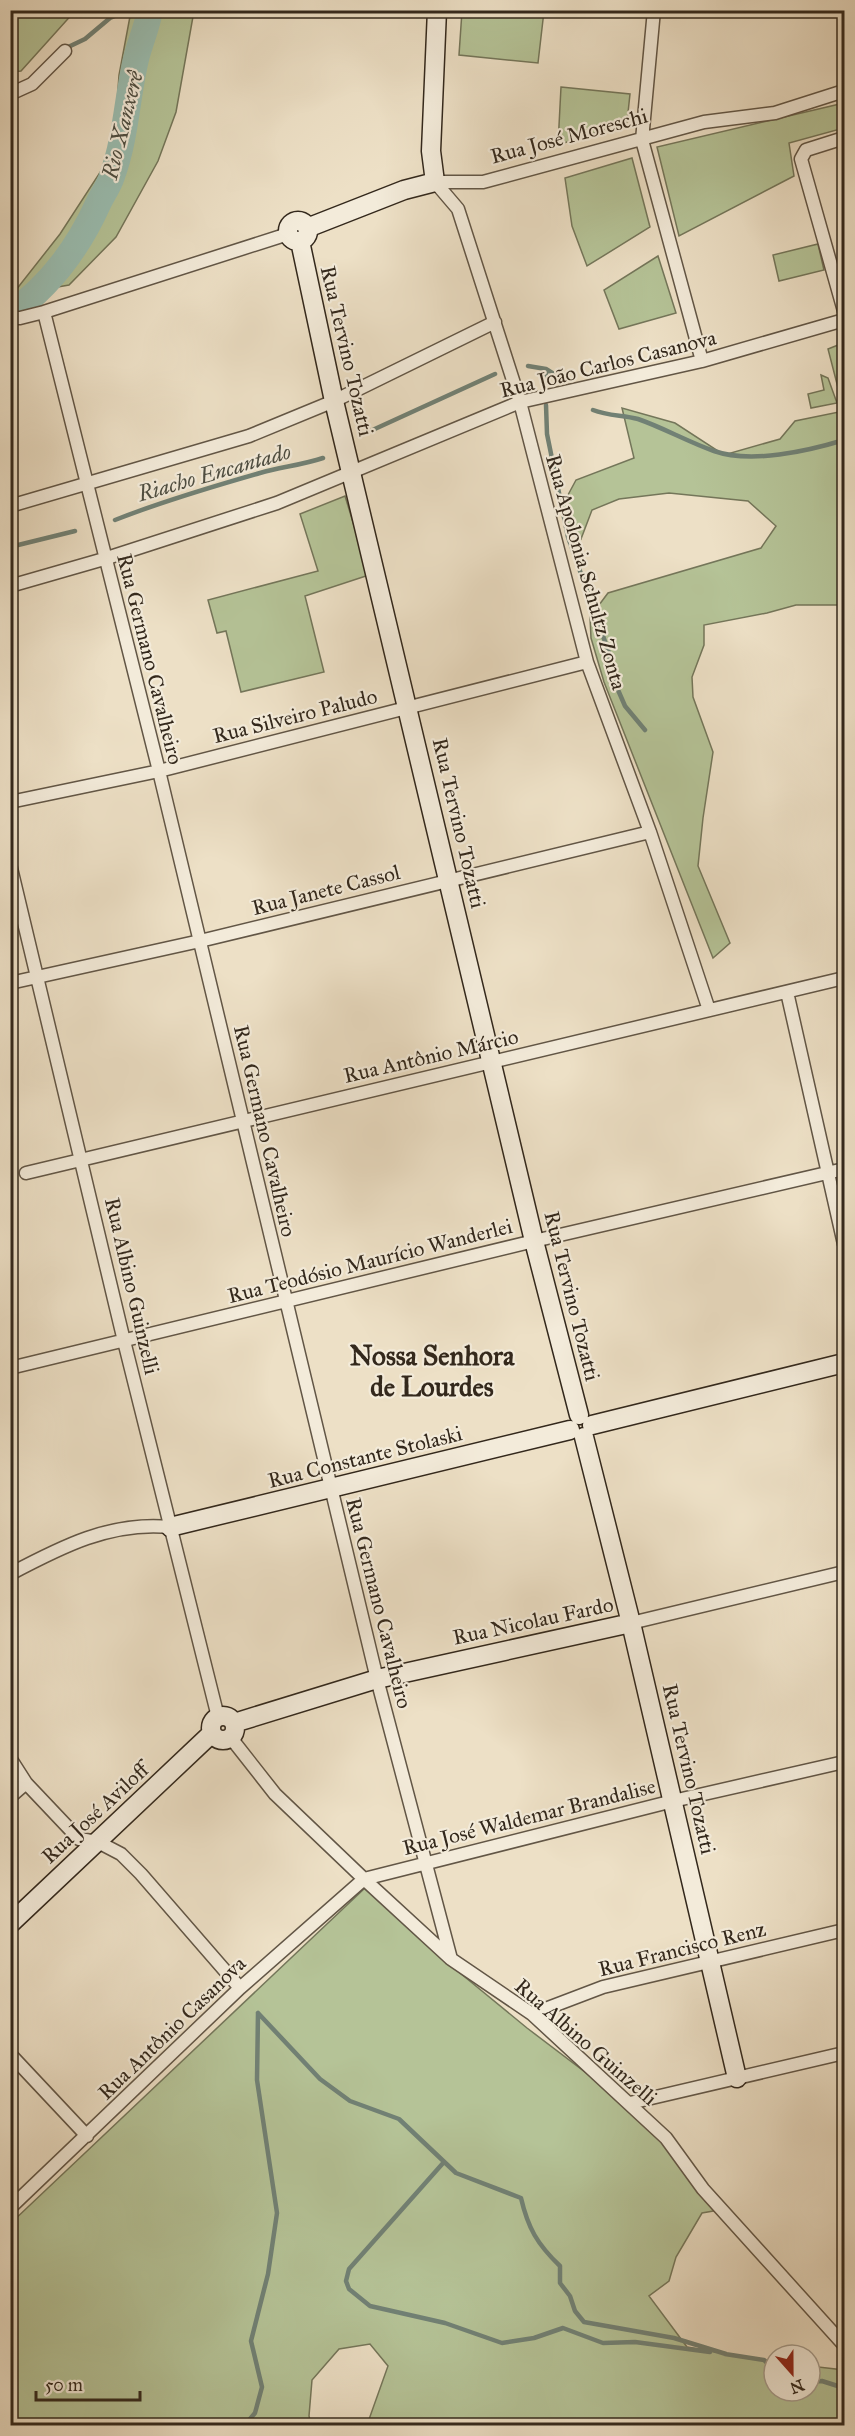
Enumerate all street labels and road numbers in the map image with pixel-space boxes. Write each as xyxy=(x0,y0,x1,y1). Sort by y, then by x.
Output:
street label: Rua José Moreschi xyxy=(488,102,651,169)
street label: Rua Tervino Tozatti xyxy=(315,263,379,439)
street label: Rua João Carlos Casanova xyxy=(497,324,719,403)
street label: Rua Apolonia Schultz Zonta xyxy=(540,451,632,693)
street label: Rua Germano Cavalheiro xyxy=(111,551,189,767)
street label: Rua Silveiro Paludo xyxy=(210,683,380,749)
street label: Rua Tervino Tozatti xyxy=(427,735,491,911)
street label: Rua Janete Cassol xyxy=(249,859,403,921)
street label: Rua Germano Cavalheiro xyxy=(228,1023,302,1240)
street label: Rua Antônio Márcio xyxy=(341,1023,521,1089)
street label: Rua Albino Guinzelli xyxy=(99,1195,165,1377)
street label: Rua Tervino Tozatti xyxy=(538,1208,606,1384)
street label: Rua Teodósio Maurício Wanderlei xyxy=(225,1213,515,1309)
street label: Rua Constante Stolaski xyxy=(265,1420,465,1494)
street label: Rua Germano Cavalheiro xyxy=(340,1495,418,1711)
street label: Rua Nicolau Fardo xyxy=(450,1591,616,1651)
street label: Rua Tervino Tozatti xyxy=(657,1681,721,1857)
street label: Rua José Aviloff xyxy=(36,1754,156,1869)
street label: Rua José Waldemar Brandalise xyxy=(400,1773,658,1861)
street label: Rua Francisco Renz xyxy=(596,1916,769,1982)
street label: Rua Antônio Casanova xyxy=(93,1951,251,2105)
street label: Rua Albino Guinzelli xyxy=(509,1973,663,2111)

